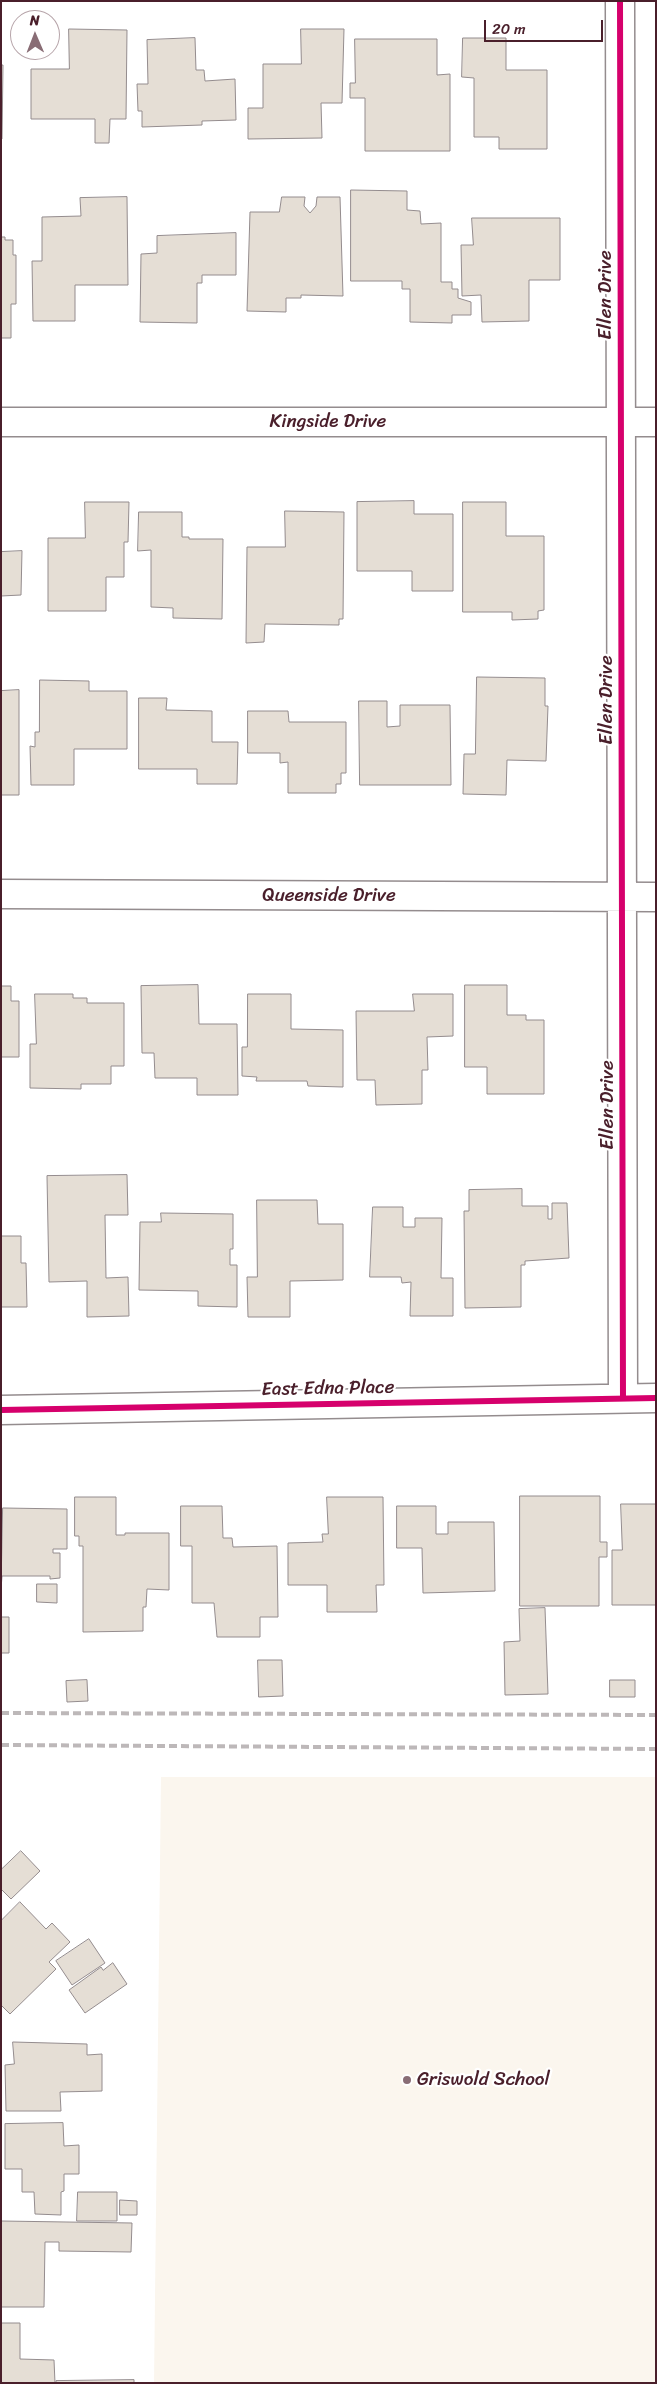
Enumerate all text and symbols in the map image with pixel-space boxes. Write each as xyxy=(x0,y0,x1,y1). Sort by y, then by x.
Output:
text: N xyxy=(30,8,40,33)
north arrow xyxy=(10,10,60,60)
scale bar xyxy=(487,10,606,42)
text: 20 m xyxy=(492,16,526,42)
street label: Ellen Drive xyxy=(595,250,617,340)
street label: Kingside Drive xyxy=(270,411,386,433)
street label: Ellen Drive xyxy=(596,655,618,745)
street label: Queenside Drive xyxy=(262,885,396,907)
street label: Ellen Drive xyxy=(597,1060,619,1150)
street label: East Edna Place xyxy=(261,1376,395,1402)
place label: Griswold School xyxy=(417,2069,550,2091)
marker: Griswold School xyxy=(401,2074,413,2086)

